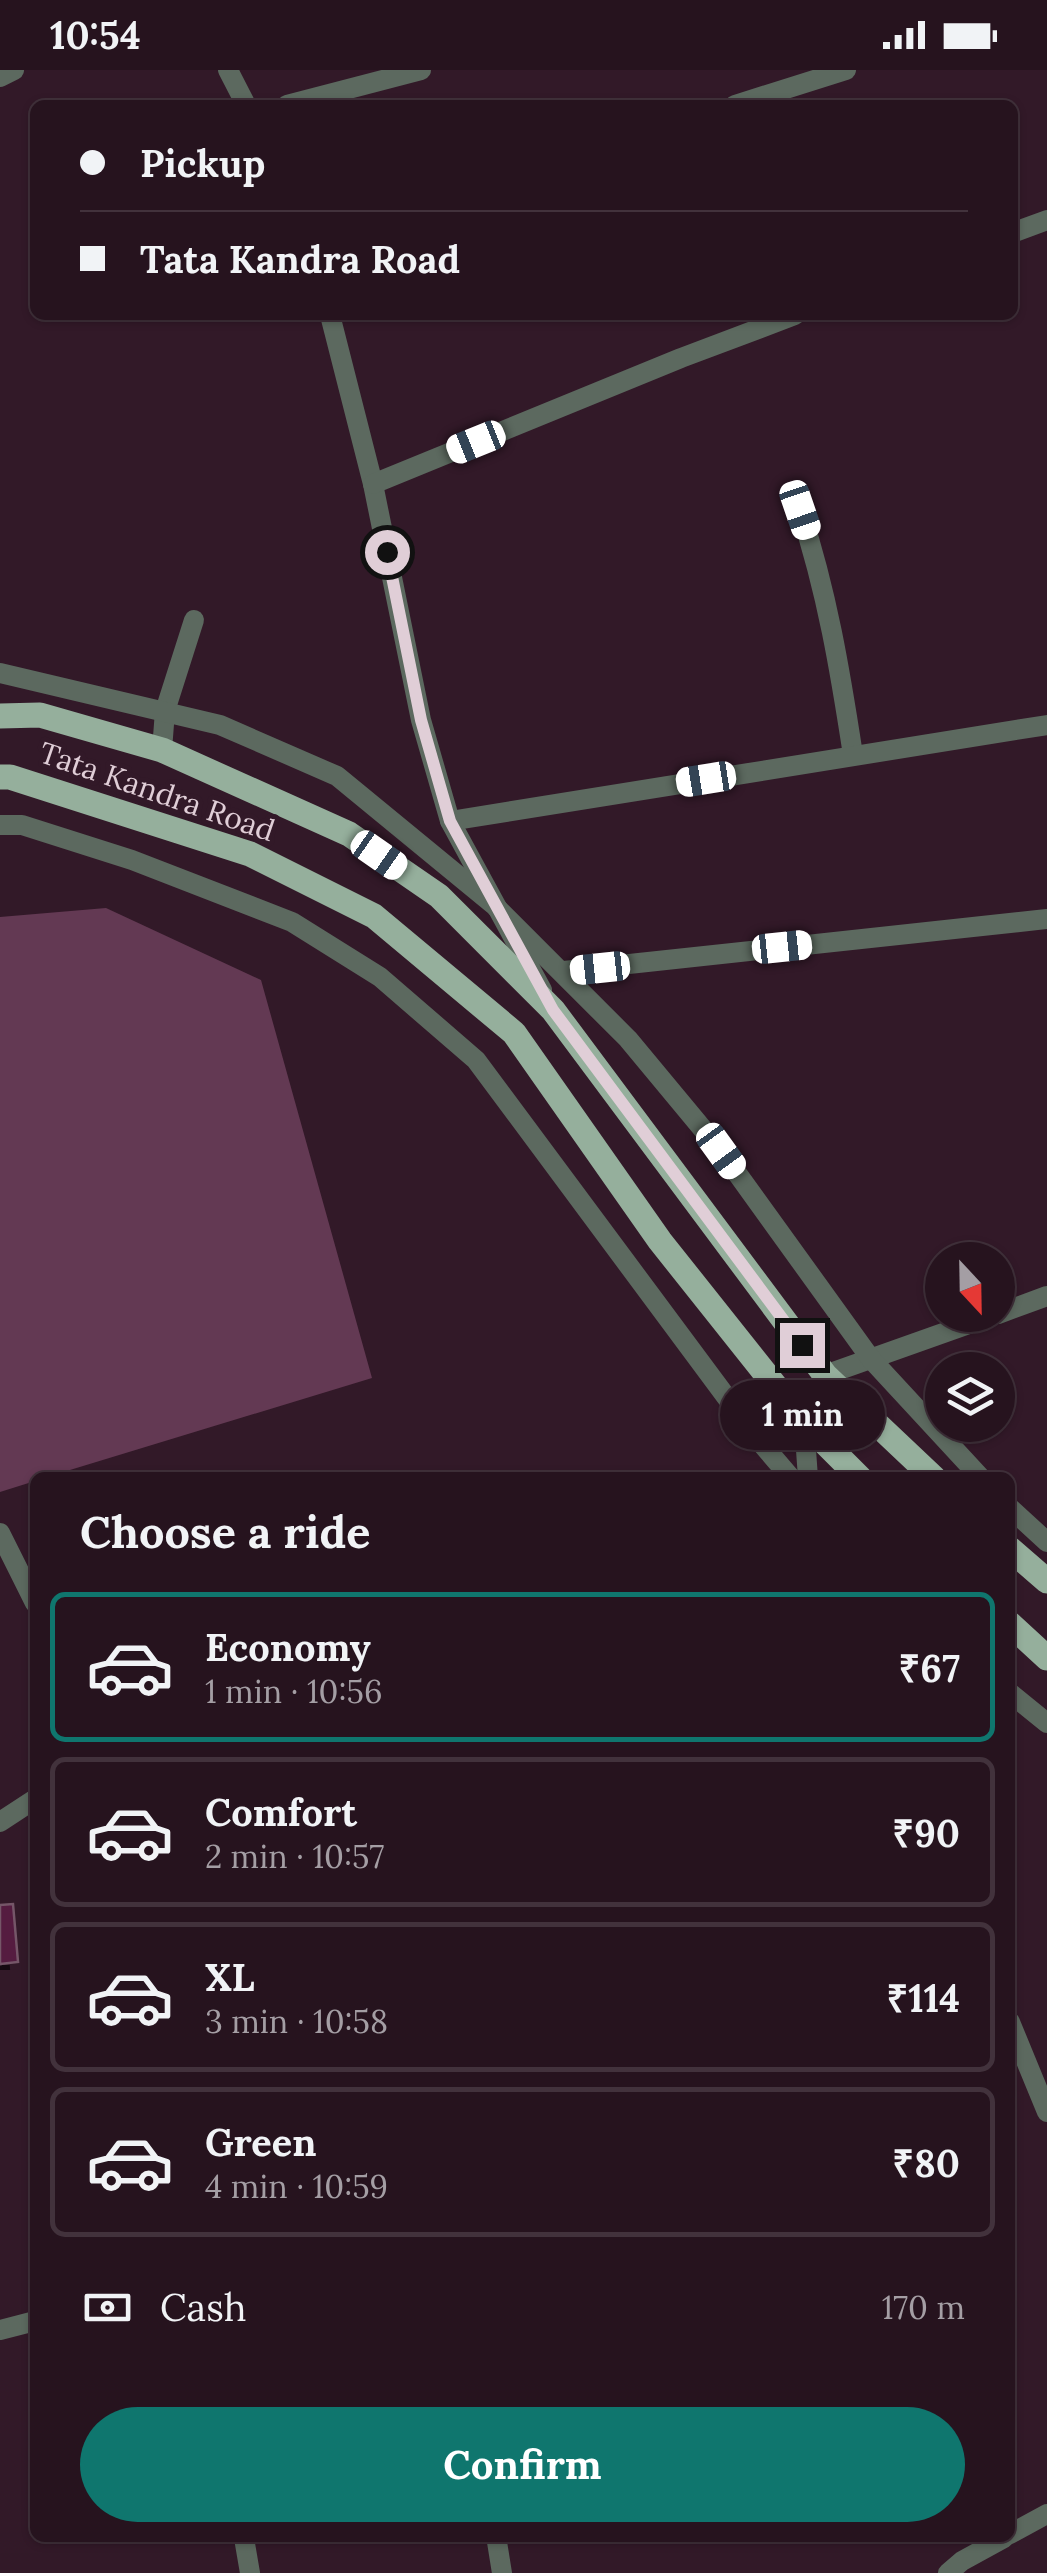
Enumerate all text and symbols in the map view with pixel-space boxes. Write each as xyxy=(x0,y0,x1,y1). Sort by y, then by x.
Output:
text: 10:54 xyxy=(50,11,141,59)
text: Pickup xyxy=(140,139,265,187)
text: Tata Kandra Road xyxy=(140,235,460,283)
car xyxy=(443,417,509,467)
car xyxy=(776,477,824,543)
route start xyxy=(365,530,410,575)
street label: Tata Kandra Road xyxy=(35,733,280,849)
car xyxy=(674,759,738,799)
car xyxy=(346,826,412,884)
car xyxy=(751,929,813,965)
car xyxy=(569,950,631,986)
car xyxy=(691,1118,751,1184)
north arrow xyxy=(925,1242,1015,1332)
map controls xyxy=(925,1242,1015,1442)
route end xyxy=(780,1323,825,1368)
button: layers xyxy=(925,1352,1015,1442)
callout: 1 min xyxy=(720,1380,884,1450)
text: 1 min xyxy=(762,1394,843,1435)
text: Choose a ride xyxy=(80,1503,370,1560)
icon: car xyxy=(85,1622,175,1712)
text: Economy xyxy=(205,1623,371,1671)
text: ₹67 xyxy=(899,1644,960,1692)
text: 1 min · 10:56 xyxy=(205,1671,382,1712)
icon: car xyxy=(85,1787,175,1877)
text: Comfort xyxy=(205,1788,357,1836)
text: ₹90 xyxy=(892,1809,960,1857)
text: 2 min · 10:57 xyxy=(205,1836,384,1877)
icon: car xyxy=(85,1952,175,2042)
text: XL xyxy=(205,1953,255,2001)
text: ₹114 xyxy=(887,1974,960,2022)
text: 3 min · 10:58 xyxy=(205,2001,388,2042)
icon: car xyxy=(85,2117,175,2207)
text: Green xyxy=(205,2118,317,2166)
text: ₹80 xyxy=(892,2139,960,2187)
text: 4 min · 10:59 xyxy=(205,2166,388,2207)
icon: cash xyxy=(80,2280,135,2335)
text: Cash xyxy=(160,2283,247,2331)
text: 170 m xyxy=(882,2287,965,2328)
button: Confirm xyxy=(80,2407,965,2522)

